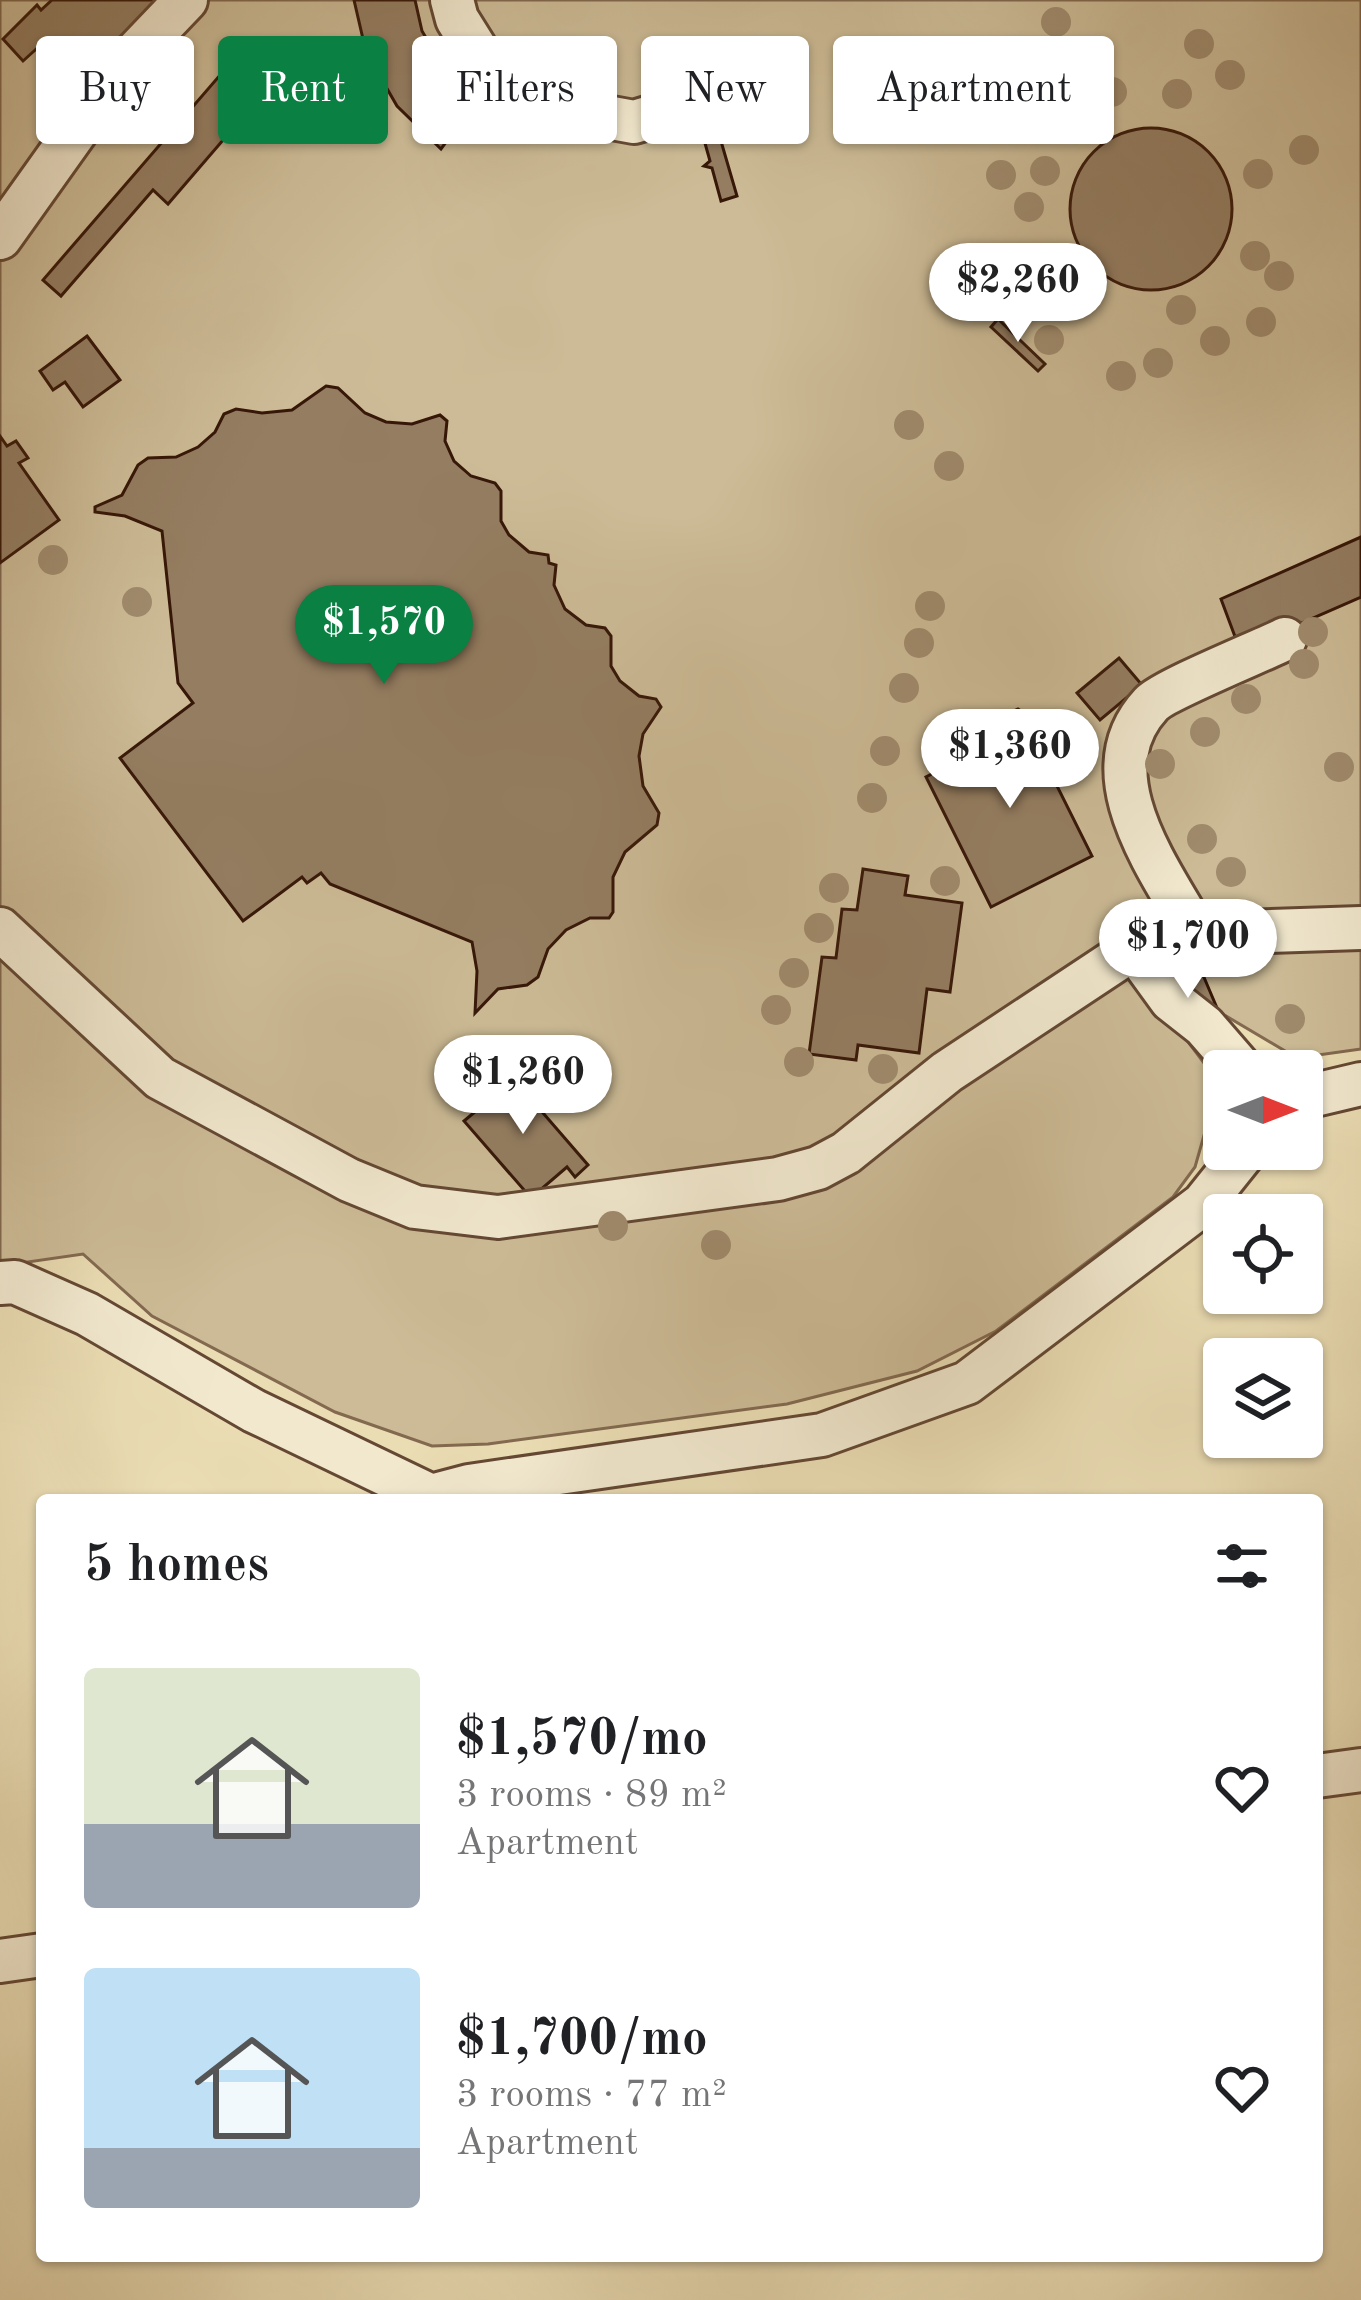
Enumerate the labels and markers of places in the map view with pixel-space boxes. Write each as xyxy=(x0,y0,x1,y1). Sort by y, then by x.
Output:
pin: $2,260 xyxy=(920,243,1116,345)
pin: $1,570 xyxy=(286,585,482,687)
pin: $1,360 xyxy=(912,709,1108,811)
pin: $1,700 xyxy=(1090,899,1286,1001)
pin: $1,260 xyxy=(425,1035,621,1137)

